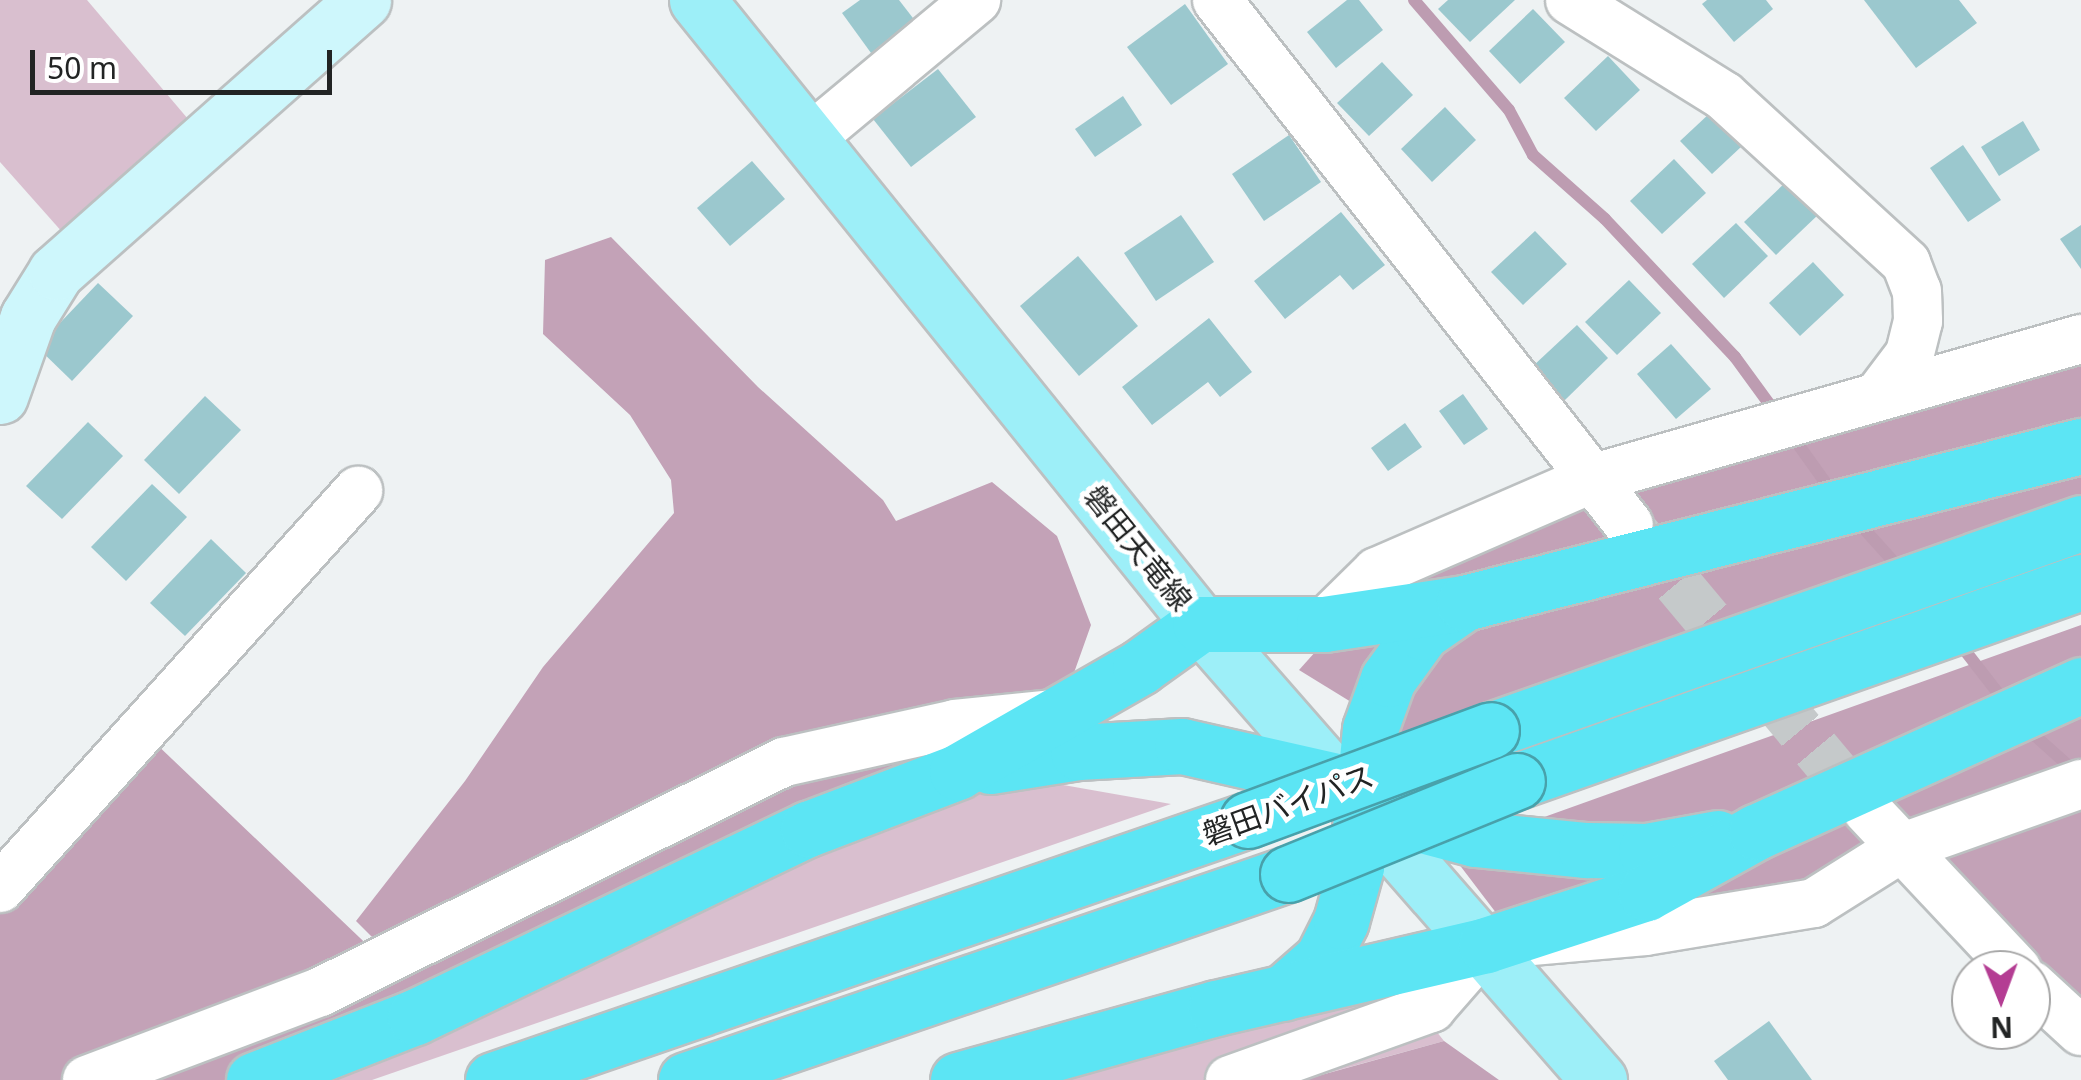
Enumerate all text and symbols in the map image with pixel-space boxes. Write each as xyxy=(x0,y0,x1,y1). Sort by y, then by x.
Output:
scale bar xyxy=(35,30,338,92)
text: 50 m xyxy=(47,47,117,88)
street label: 磐田天竜線 xyxy=(1077,478,1199,618)
street label: 磐田バイパス xyxy=(1197,757,1379,853)
north arrow xyxy=(1951,950,2051,1050)
text: N xyxy=(1990,1009,2013,1047)

